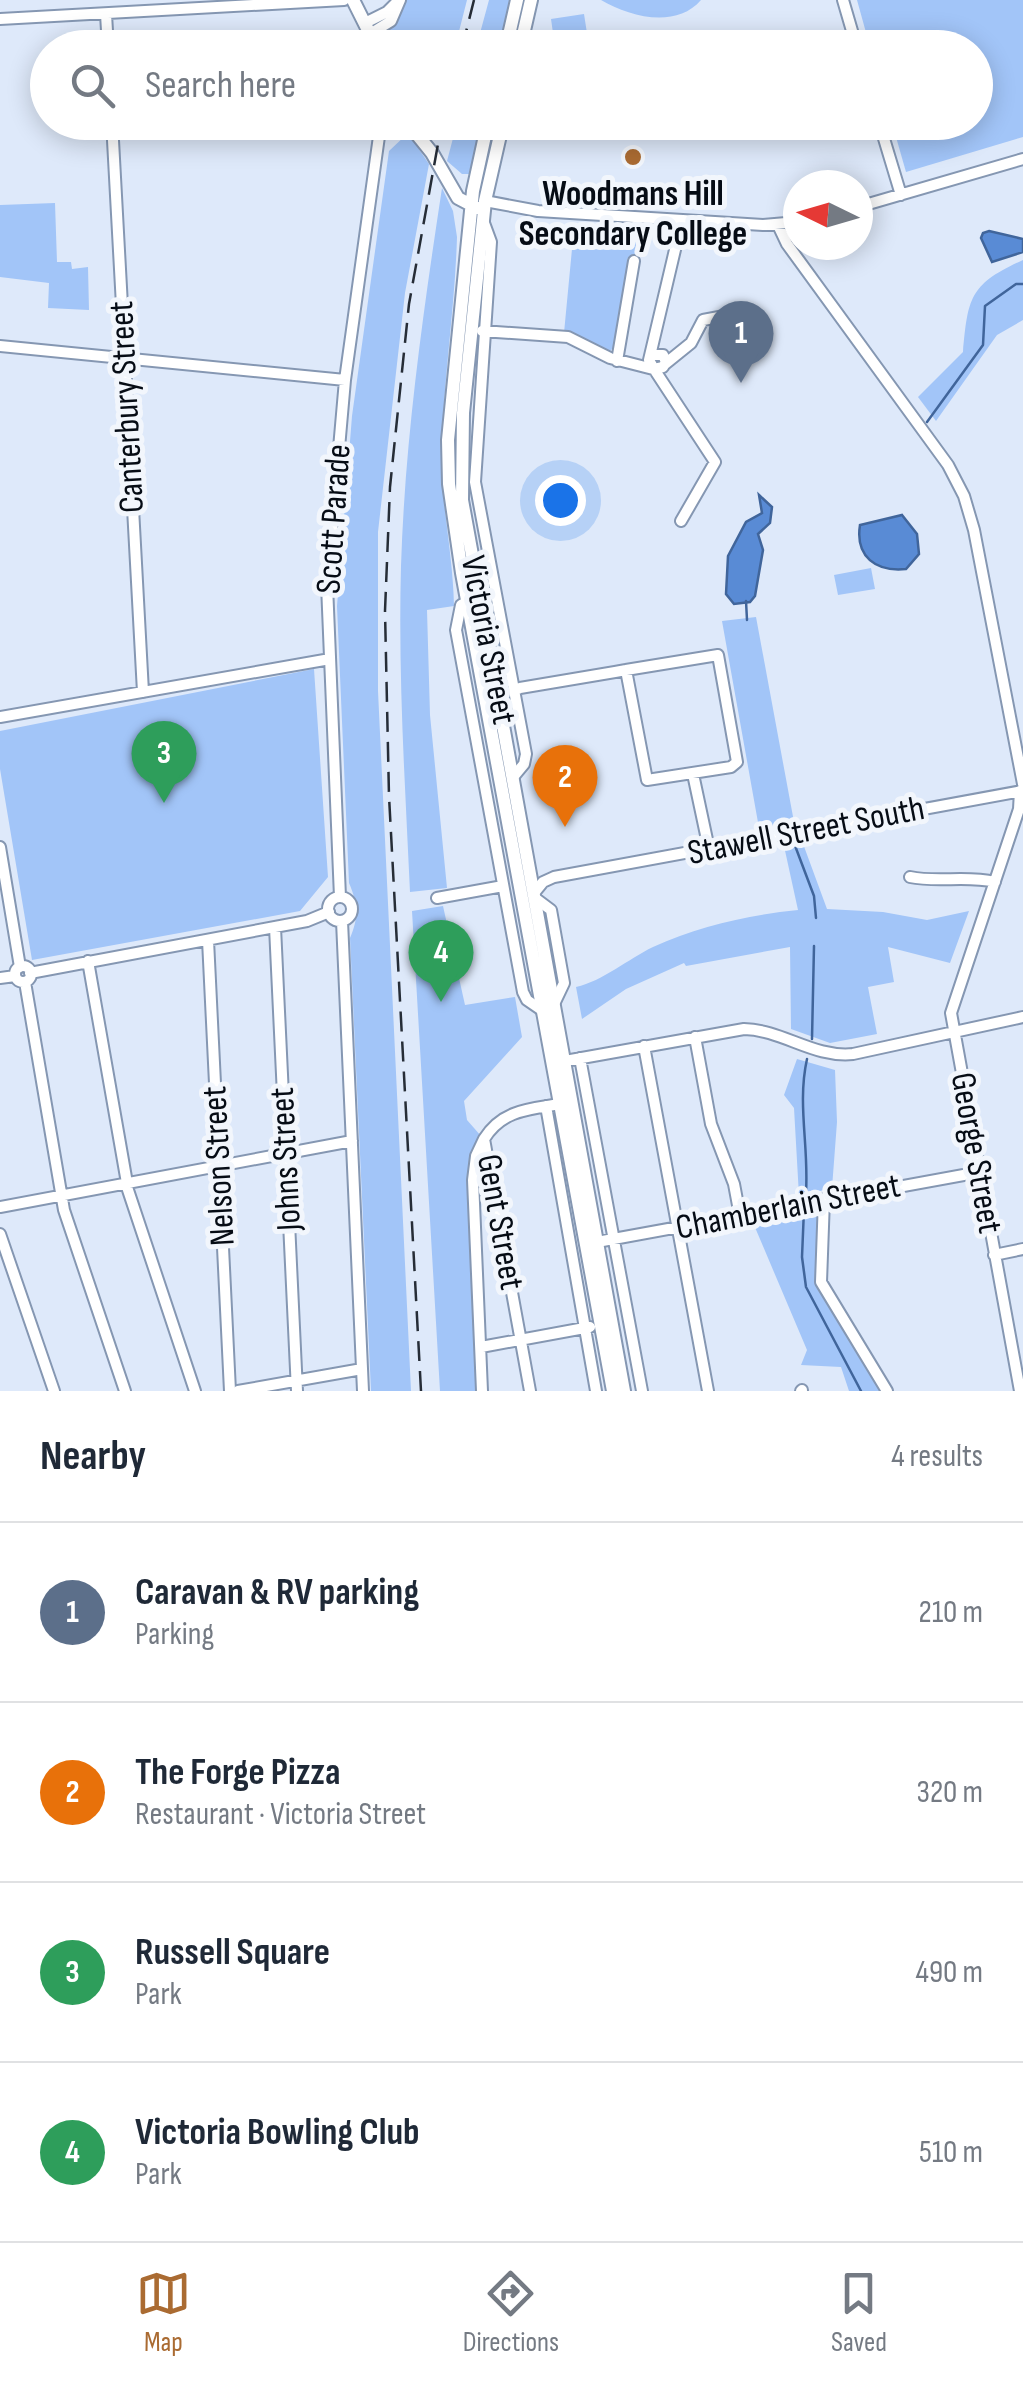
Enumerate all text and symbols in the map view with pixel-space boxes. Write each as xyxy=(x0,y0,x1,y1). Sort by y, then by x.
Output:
search box xyxy=(30,30,993,140)
icon: search xyxy=(65,58,120,113)
text: Search here xyxy=(145,63,296,108)
marker: Woodmans Hill Secondary College xyxy=(622,146,644,168)
north arrow xyxy=(783,170,873,260)
place label: Woodmans Hill Secondary College xyxy=(519,173,747,256)
street label: Canterbury Street xyxy=(100,300,154,514)
pin: 1 xyxy=(708,300,774,383)
street label: Scott Parade xyxy=(307,443,361,595)
your location xyxy=(535,475,586,526)
street label: Victoria Street xyxy=(451,552,525,728)
pin: 3 xyxy=(132,720,196,803)
pin: 2 xyxy=(532,744,598,827)
street label: Stawell Street South xyxy=(684,787,928,875)
pin: 4 xyxy=(408,920,474,1002)
street label: George Street xyxy=(941,1069,1011,1237)
street label: Nelson Street xyxy=(193,1085,245,1247)
street label: Johns Street xyxy=(261,1086,311,1233)
street label: Gent Street xyxy=(467,1151,533,1293)
street label: Chamberlain Street xyxy=(672,1164,904,1250)
text: Nearby xyxy=(40,1431,146,1482)
text: 4 results xyxy=(891,1437,983,1476)
text: Caravan & RV parking xyxy=(135,1570,419,1615)
text: 1 xyxy=(66,1593,79,1632)
text: 210 m xyxy=(919,1593,983,1632)
text: Parking xyxy=(135,1615,214,1654)
text: The Forge Pizza xyxy=(135,1750,340,1795)
text: 2 xyxy=(65,1773,80,1812)
text: 320 m xyxy=(916,1773,983,1812)
text: Restaurant · Victoria Street xyxy=(135,1795,426,1834)
text: Russell Square xyxy=(135,1930,330,1975)
text: 3 xyxy=(65,1953,80,1992)
text: 490 m xyxy=(915,1953,983,1992)
text: Park xyxy=(135,1975,182,2014)
text: Victoria Bowling Club xyxy=(135,2110,420,2155)
text: 4 xyxy=(65,2133,80,2172)
text: 510 m xyxy=(919,2133,983,2172)
text: Park xyxy=(135,2155,182,2194)
tab: Map xyxy=(136,2266,191,2359)
tab: Directions xyxy=(463,2266,559,2359)
tab: Saved xyxy=(831,2266,887,2359)

